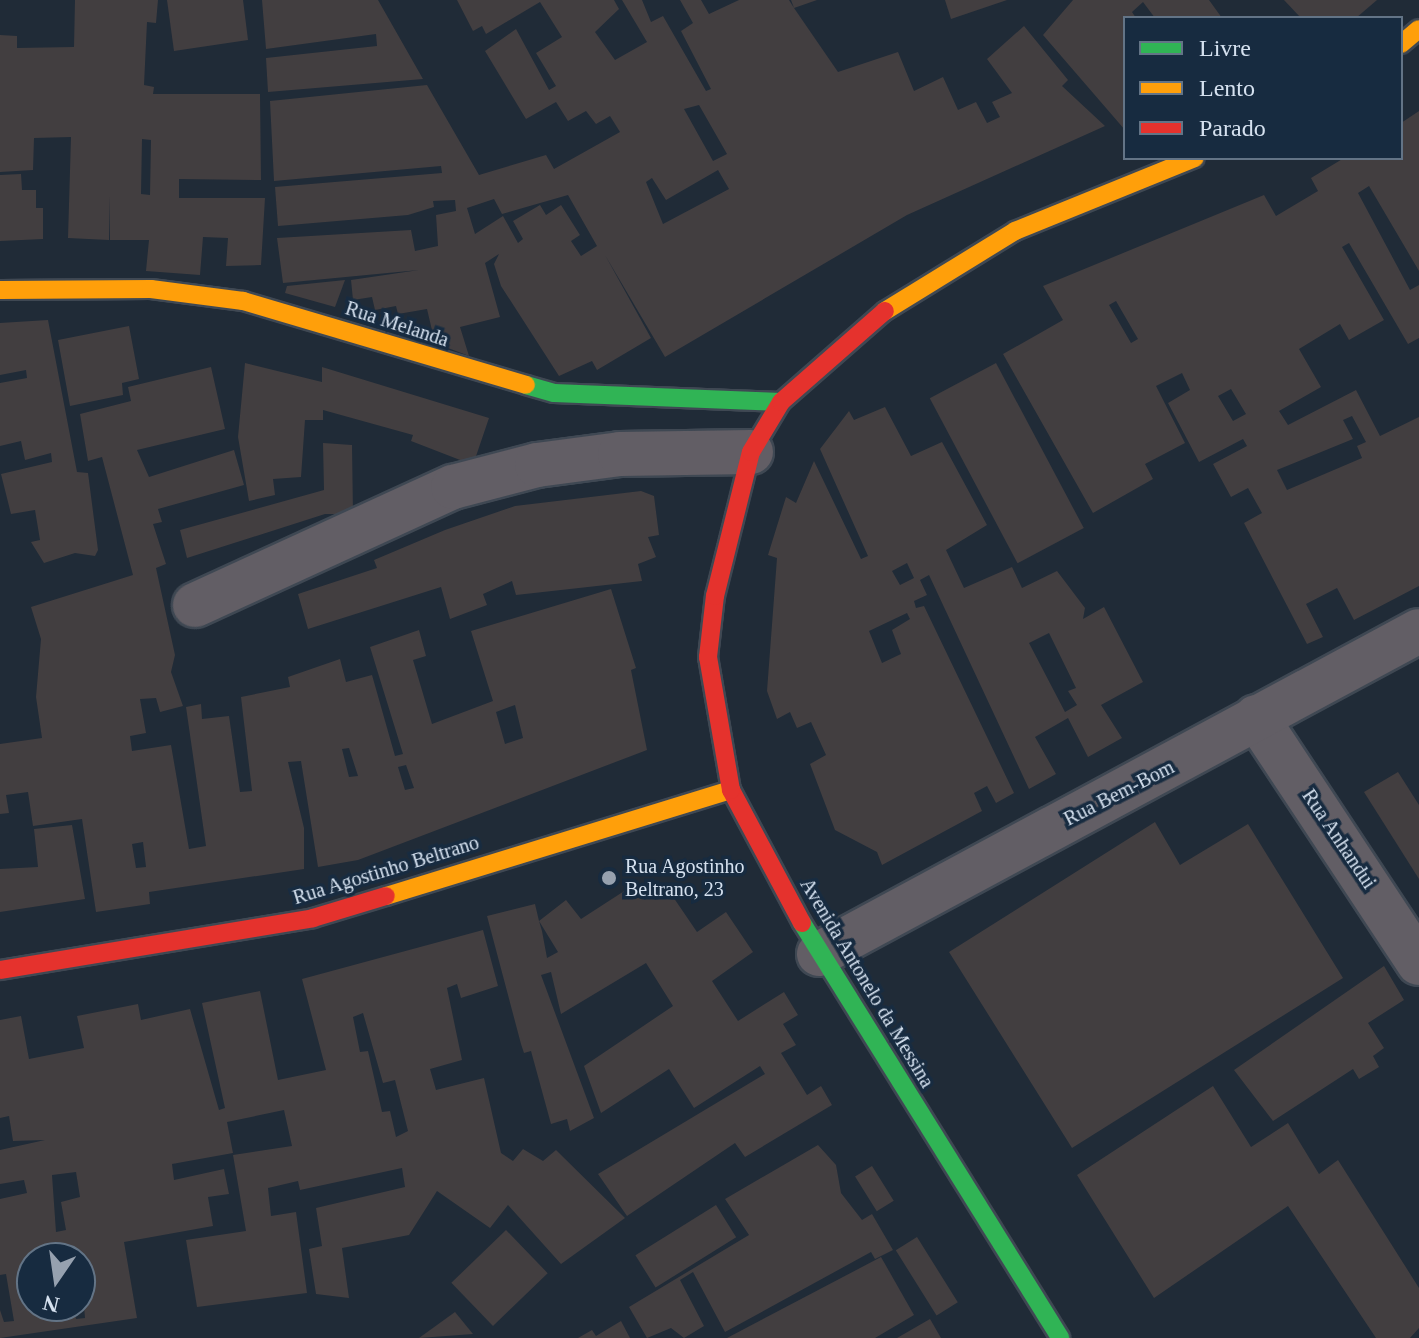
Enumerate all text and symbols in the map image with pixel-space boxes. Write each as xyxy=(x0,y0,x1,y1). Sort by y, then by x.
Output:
legend xyxy=(1123,16,1403,160)
text: Livre xyxy=(1199,35,1251,61)
text: Lento xyxy=(1199,75,1255,101)
text: Parado xyxy=(1199,115,1266,141)
street label: Rua Melanda xyxy=(342,296,452,352)
street label: Rua Bem-Bom xyxy=(1060,755,1178,831)
street label: Rua Anhandui xyxy=(1297,784,1381,894)
street label: Rua Agostinho Beltrano xyxy=(290,830,482,910)
place label: Rua Agostinho Beltrano, 23 xyxy=(625,854,746,901)
marker: Rua Agostinho Beltrano, 23 xyxy=(600,869,618,887)
street label: Avenida Antonelo da Messina xyxy=(795,873,939,1093)
north arrow xyxy=(16,1242,96,1322)
text: N xyxy=(40,1290,61,1318)

